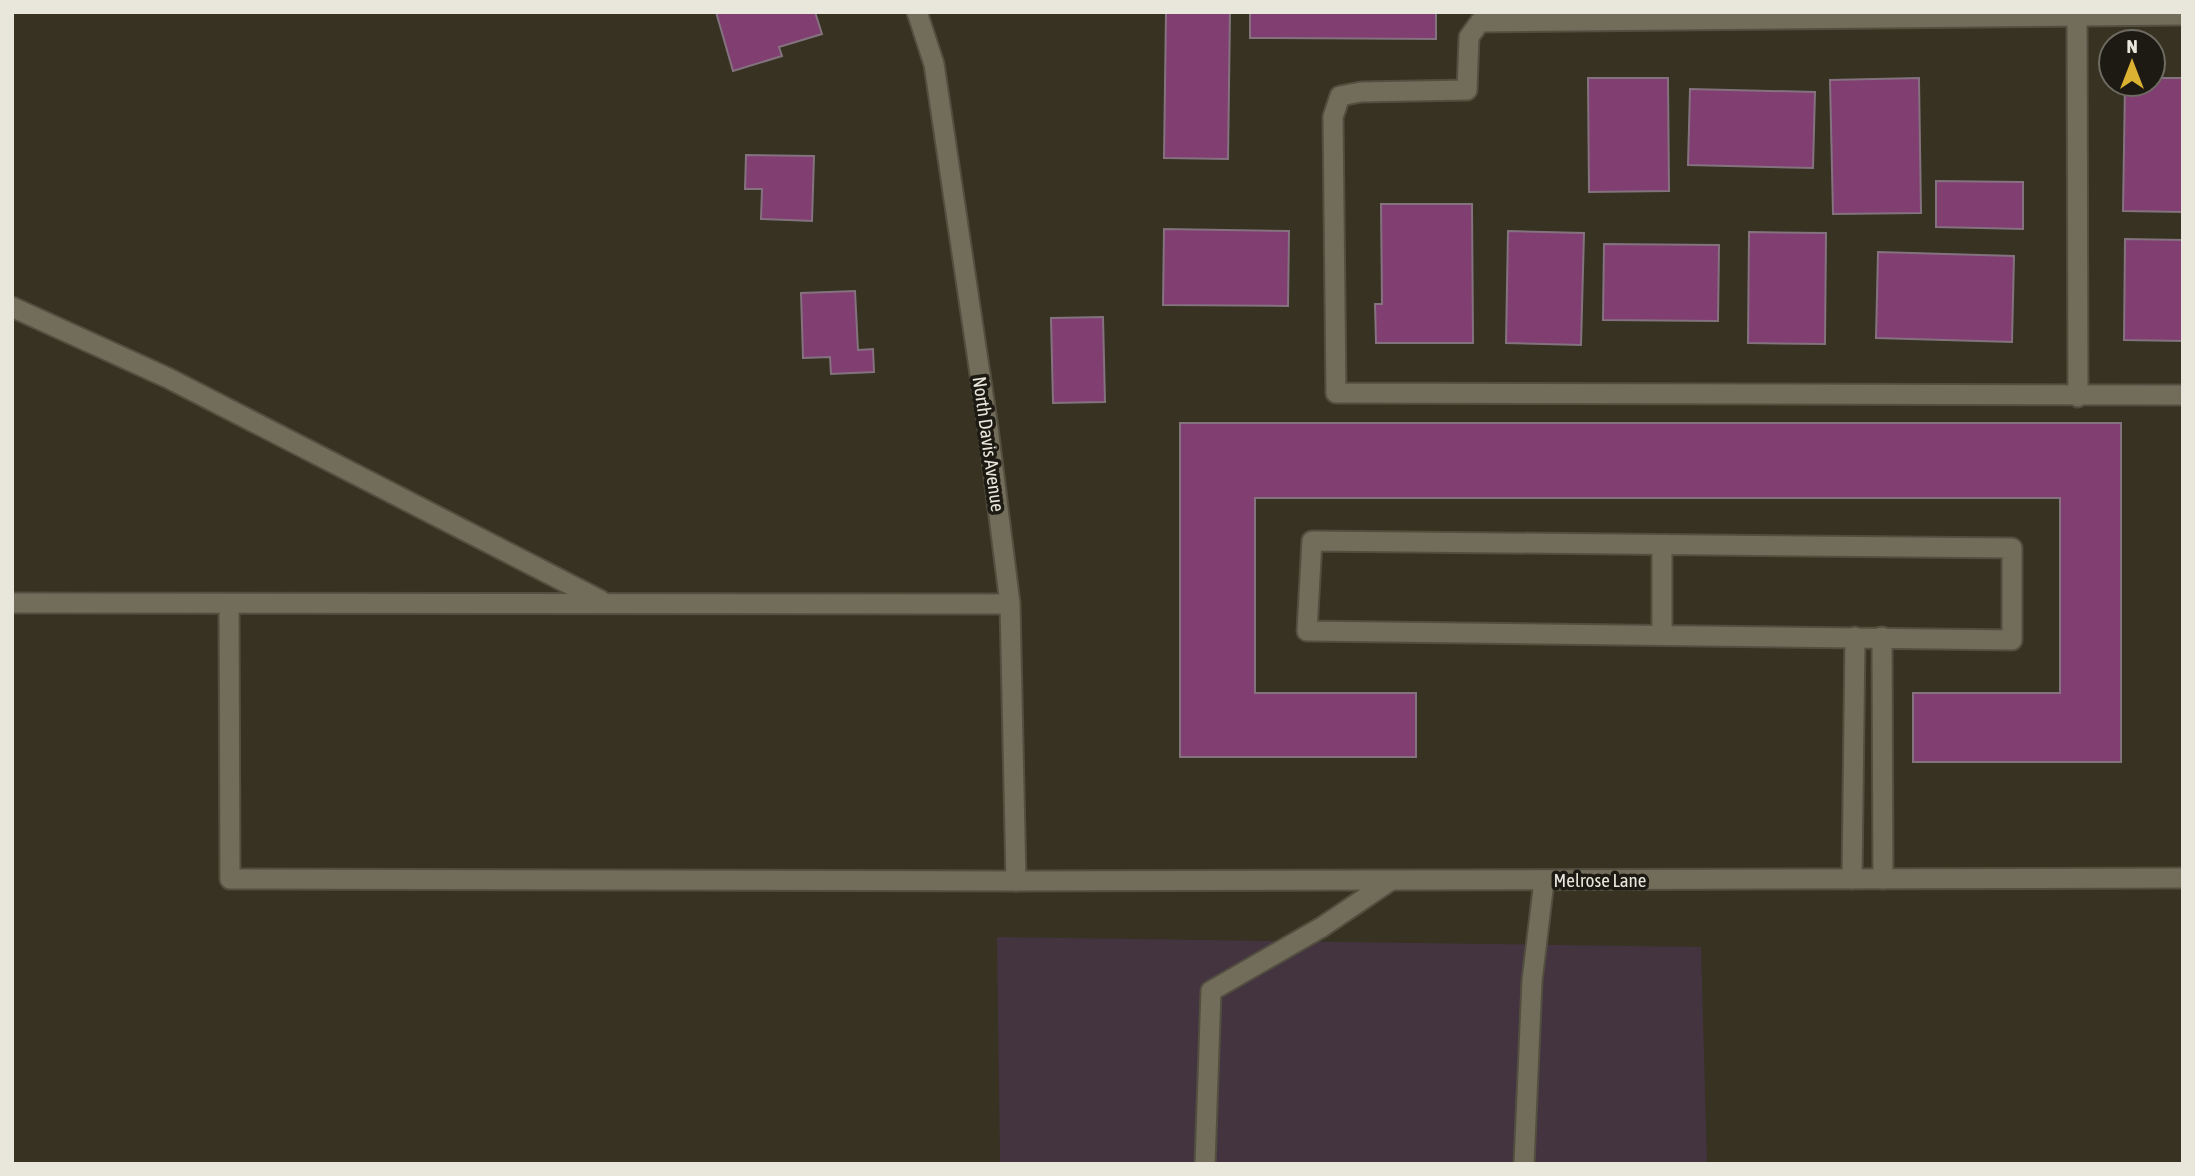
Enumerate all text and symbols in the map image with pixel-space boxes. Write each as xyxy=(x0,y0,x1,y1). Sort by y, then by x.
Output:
north arrow xyxy=(2097,28,2167,98)
text: N xyxy=(2126,35,2138,57)
street label: North Davis Avenue xyxy=(969,375,1009,513)
street label: Melrose Lane xyxy=(1554,869,1646,891)

